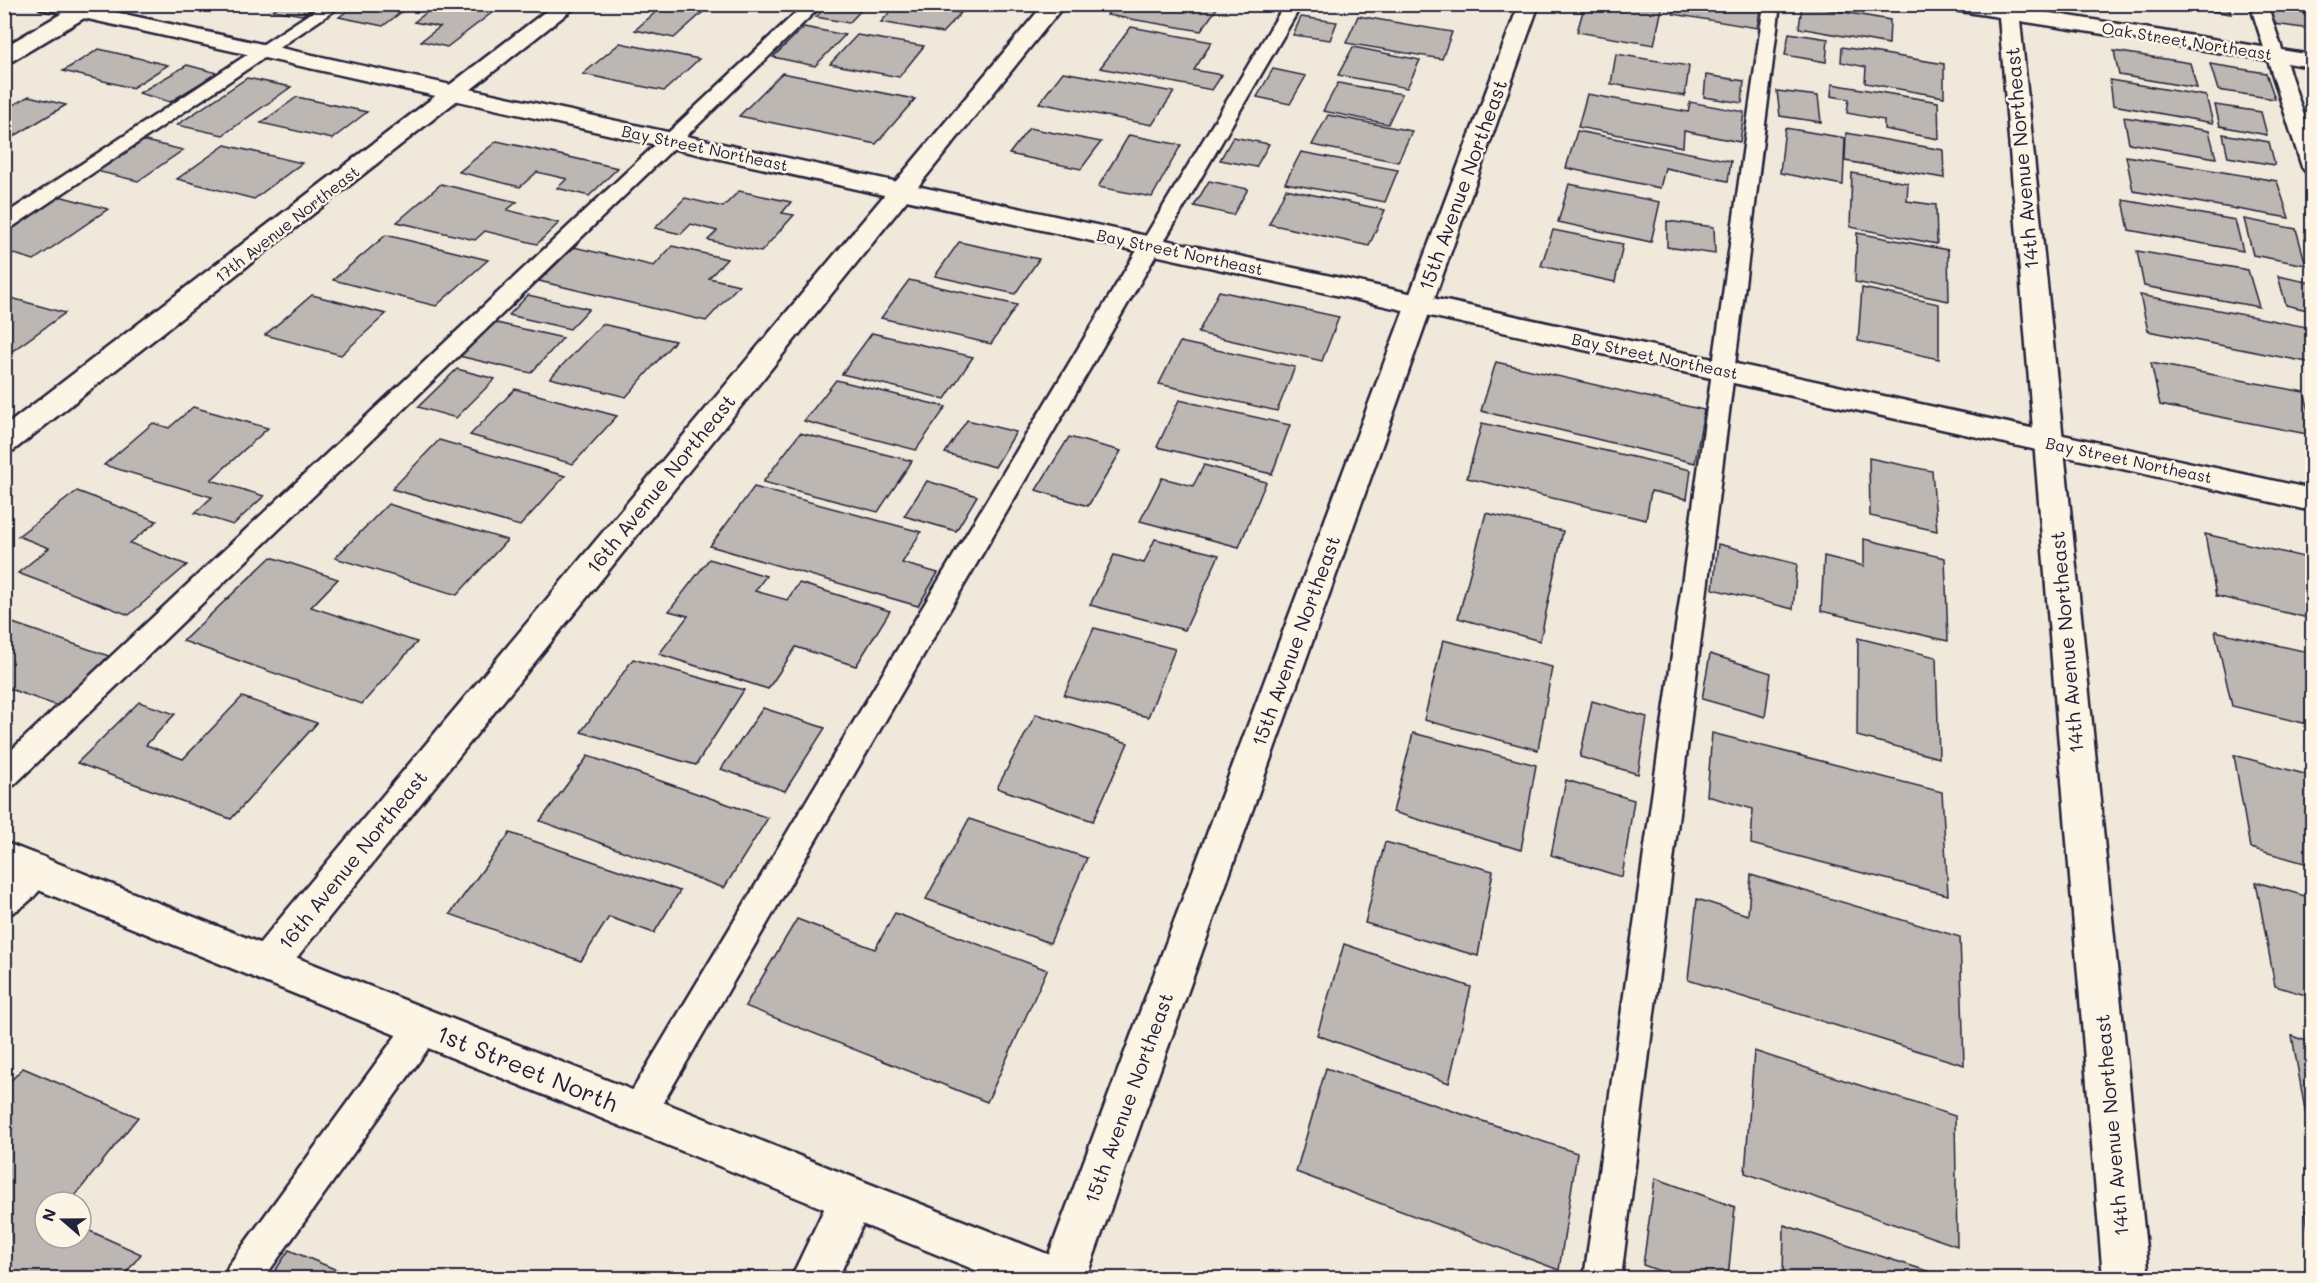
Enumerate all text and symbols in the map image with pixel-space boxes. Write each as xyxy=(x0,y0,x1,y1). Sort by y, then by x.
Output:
street label: Oak Street Northeast xyxy=(2100,17,2274,64)
street label: 14th Avenue Northeast xyxy=(1998,46,2044,270)
street label: 15th Avenue Northeast xyxy=(1412,76,1512,294)
street label: Bay Street Northeast xyxy=(620,120,790,175)
street label: 17th Avenue Northeast xyxy=(210,161,363,287)
street label: Bay Street Northeast xyxy=(1095,224,1265,279)
street label: Bay Street Northeast xyxy=(1570,328,1740,383)
street label: 16th Avenue Northeast xyxy=(580,388,741,578)
street label: Bay Street Northeast xyxy=(2044,432,2214,487)
street label: 14th Avenue Northeast xyxy=(2043,530,2089,754)
street label: 15th Avenue Northeast xyxy=(1245,532,1345,750)
street label: 16th Avenue Northeast xyxy=(272,764,433,954)
street label: 15th Avenue Northeast xyxy=(1078,989,1178,1207)
street label: 14th Avenue Northeast xyxy=(2088,1013,2134,1237)
street label: 1st Street North xyxy=(432,1017,623,1118)
north arrow xyxy=(33,1190,93,1250)
text: N xyxy=(36,1205,60,1224)

